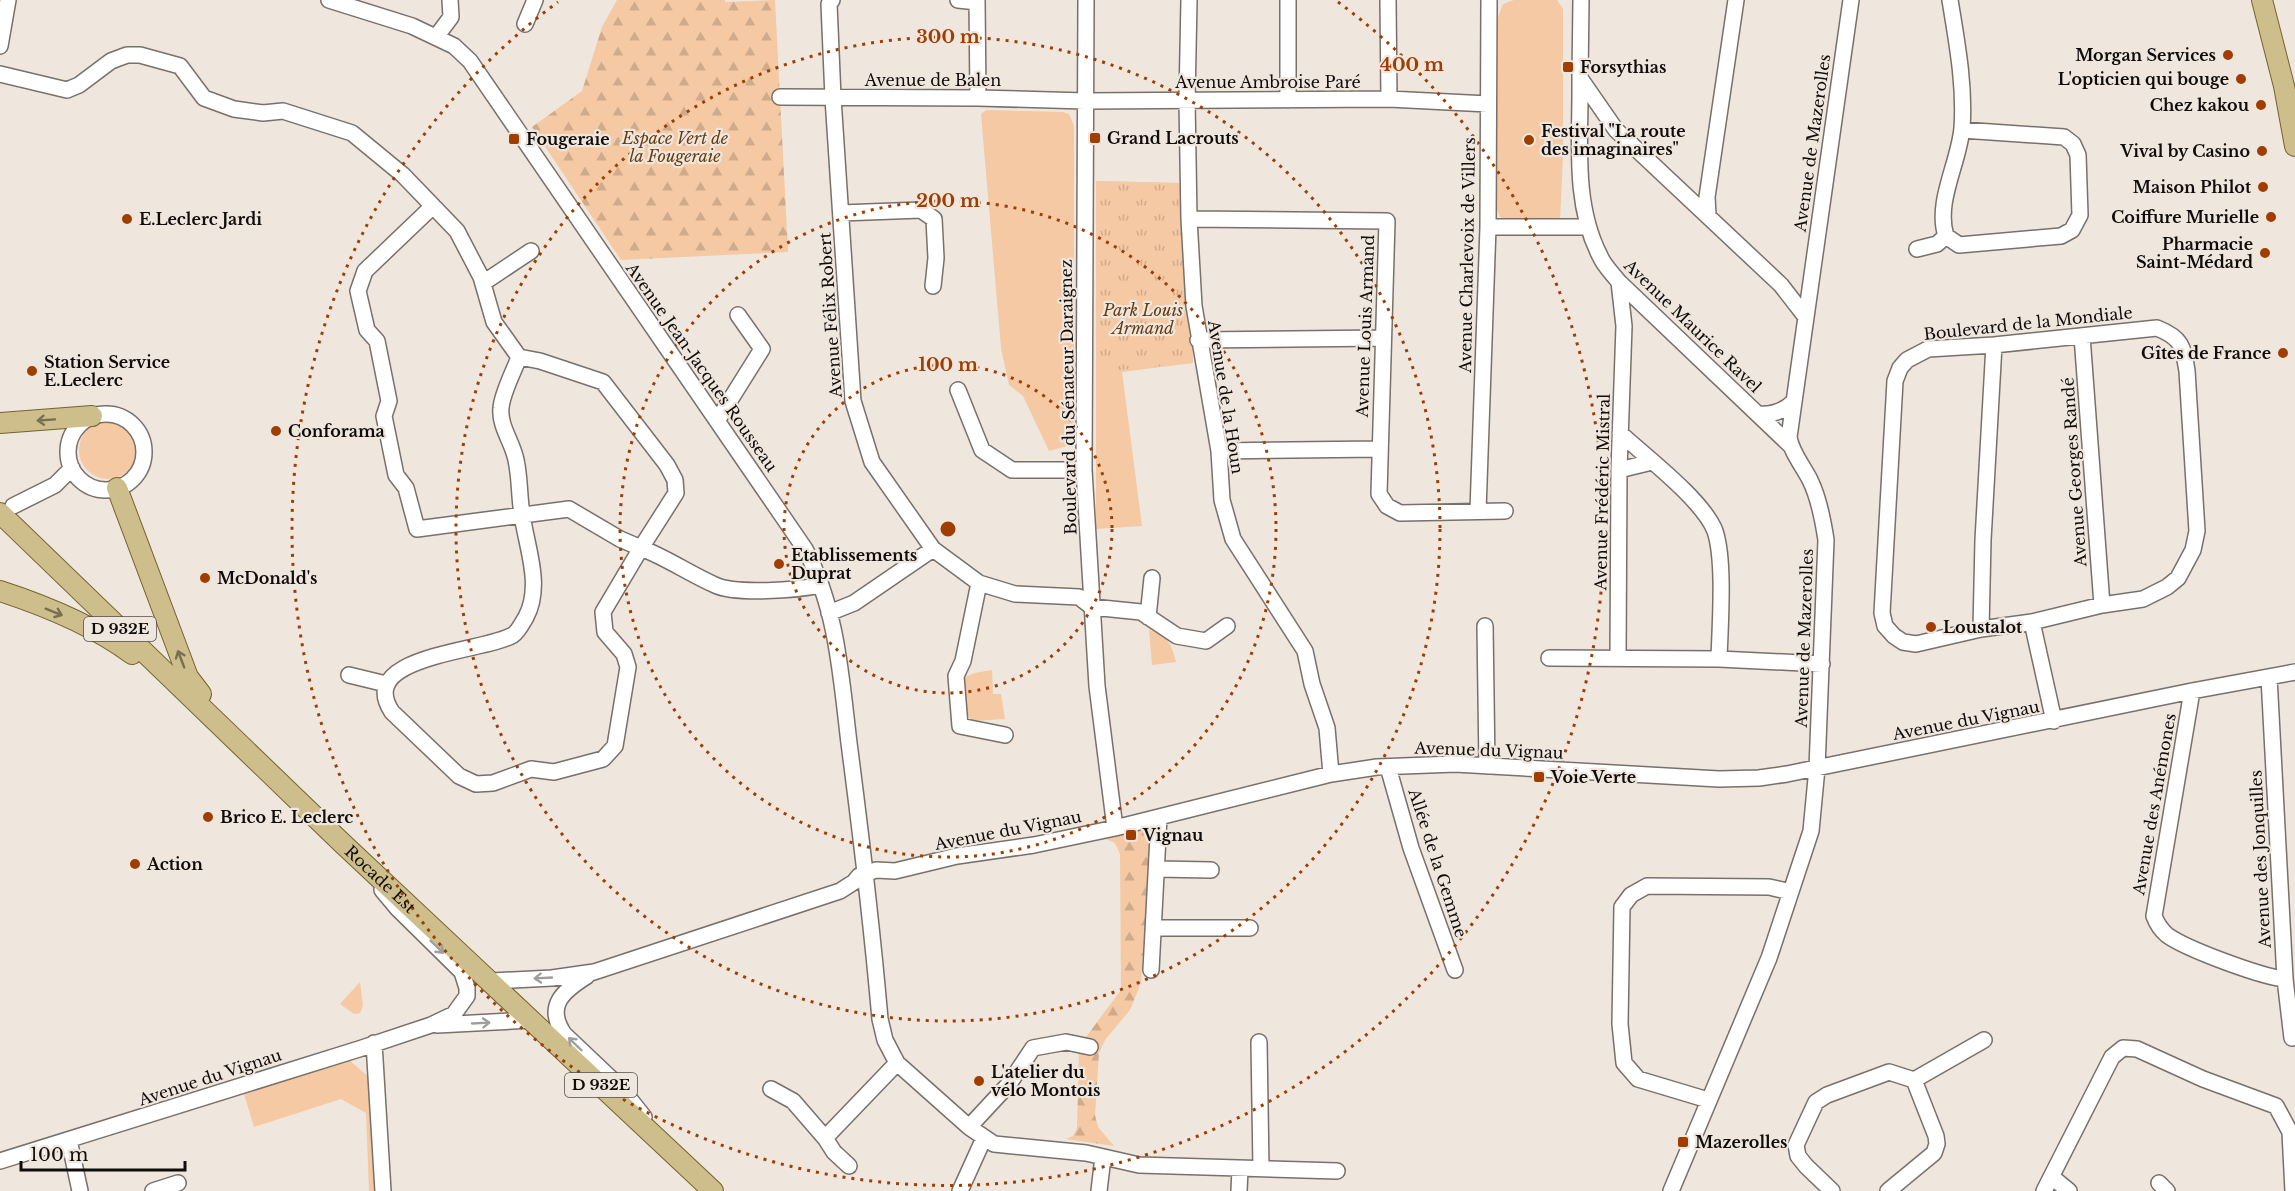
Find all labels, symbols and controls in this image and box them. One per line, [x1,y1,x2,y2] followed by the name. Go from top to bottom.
[916,26,980,48] text: 300 m
[2075,45,2216,65] place label: Morgan Services
[2221,48,2235,62] marker: Morgan Services
[1789,53,1834,234] street label: Avenue de Mazerolles
[1380,54,1444,76] text: 400 m
[1580,57,1667,77] place label: Forsythias
[1561,60,1575,74] marker: Forsythias
[2058,69,2229,89] place label: L'opticien qui bouge
[864,70,1001,90] street label: Avenue de Balen
[1174,72,1361,92] street label: Avenue Ambroise Paré
[2234,72,2248,86] marker: L'opticien qui bouge
[2150,95,2250,115] place label: Chez kakou
[2254,98,2268,112] marker: Chez kakou
[1541,121,1686,159] place label: Festival "La route des imaginaires"
[621,128,729,166] park label: Espace Vert de la Fougeraie
[1107,128,1239,148] place label: Grand Lacrouts
[526,129,610,149] place label: Fougeraie
[1088,131,1102,145] marker: Grand Lacrouts
[507,132,521,146] marker: Fougeraie
[1522,133,1536,147] marker: Festival "La route des imaginaires"
[1455,137,1479,374] street label: Avenue Charlevoix de Villers
[2120,141,2250,161] place label: Vival by Casino
[2255,144,2269,158] marker: Vival by Casino
[2133,177,2252,197] place label: Maison Philot
[2256,180,2270,194] marker: Maison Philot
[916,190,980,212] text: 200 m
[2111,207,2259,227] place label: Coiffure Murielle
[139,209,262,229] place label: E.Leclerc Jardi
[2264,210,2278,224] marker: Coiffure Murielle
[120,212,134,226] marker: E.Leclerc Jardi
[814,232,846,399] street label: Avenue Félix Robert
[1352,234,1378,419] street label: Avenue Louis Armand
[2136,234,2253,272] place label: Pharmacie Saint-Médard
[2258,246,2272,260] marker: Pharmacie Saint-Médard
[1620,255,1766,397] street label: Avenue Maurice Ravel
[621,258,782,475] street label: Avenue Jean-Jacques Rousseau
[1056,259,1080,535] street label: Boulevard du Sénateur Daraignez
[1102,300,1183,338] park label: Park Louis Armand
[1923,302,2133,344] street label: Boulevard de la Mondiale
[1204,318,1248,475] street label: Avenue de la Houn
[2141,343,2271,363] place label: Gîtes de France
[2276,346,2290,360] marker: Gîtes de France
[44,352,170,390] place label: Station Service E.Leclerc
[918,354,978,376] text: 100 m
[25,364,39,378] marker: Station Service E.Leclerc
[2057,377,2091,568] street label: Avenue Georges Randé
[1590,393,1614,592] street label: Avenue Frédéric Mistral
[37,415,57,426] one-way arrow
[288,421,385,441] place label: Conforama
[269,424,283,438] marker: Conforama
[938,519,958,539] centre of rings
[791,545,917,583] place label: Etablissements Duprat
[1791,548,1817,729] street label: Avenue de Mazerolles
[772,557,786,571] marker: Etablissements Duprat
[217,568,318,588] place label: McDonald's
[198,571,212,585] marker: McDonald's
[45,607,63,618] one-way arrow
[84,617,156,641] road number: D 932E
[1943,617,2023,637] place label: Loustalot
[1924,620,1938,634] marker: Loustalot
[175,650,186,669] one-way arrow
[1890,696,2041,744] street label: Avenue du Vignau
[2128,711,2180,897] street label: Avenue des Anémones
[1413,737,1564,763] street label: Avenue du Vignau
[1550,767,1636,787] place label: Voie Verte
[1532,770,1546,784] marker: Voie Verte
[2245,770,2275,949] street label: Avenue des Jonquilles
[1404,785,1472,940] street label: Allée de la Gemme
[932,806,1083,854] street label: Avenue du Vignau
[220,807,353,827] place label: Brico E. Leclerc
[201,810,215,824] marker: Brico E. Leclerc
[1142,825,1204,845] place label: Vignau
[1124,828,1138,842] marker: Vignau
[341,841,420,917] street label: Rocade Est
[146,854,203,874] place label: Action
[128,857,142,871] marker: Action
[429,940,444,955] one-way arrow
[534,973,554,984] one-way arrow
[471,1017,491,1028] one-way arrow
[568,1037,583,1051] one-way arrow
[135,1044,284,1110] street label: Avenue du Vignau
[991,1062,1101,1100] place label: L'atelier du vélo Montois
[565,1073,637,1097] road number: D 932E
[972,1074,986,1088] marker: L'atelier du vélo Montois
[1695,1132,1788,1152] place label: Mazerolles
[21,1134,184,1172] scale bar
[1676,1135,1690,1149] marker: Mazerolles
[30,1144,88,1166] text: 100 m

